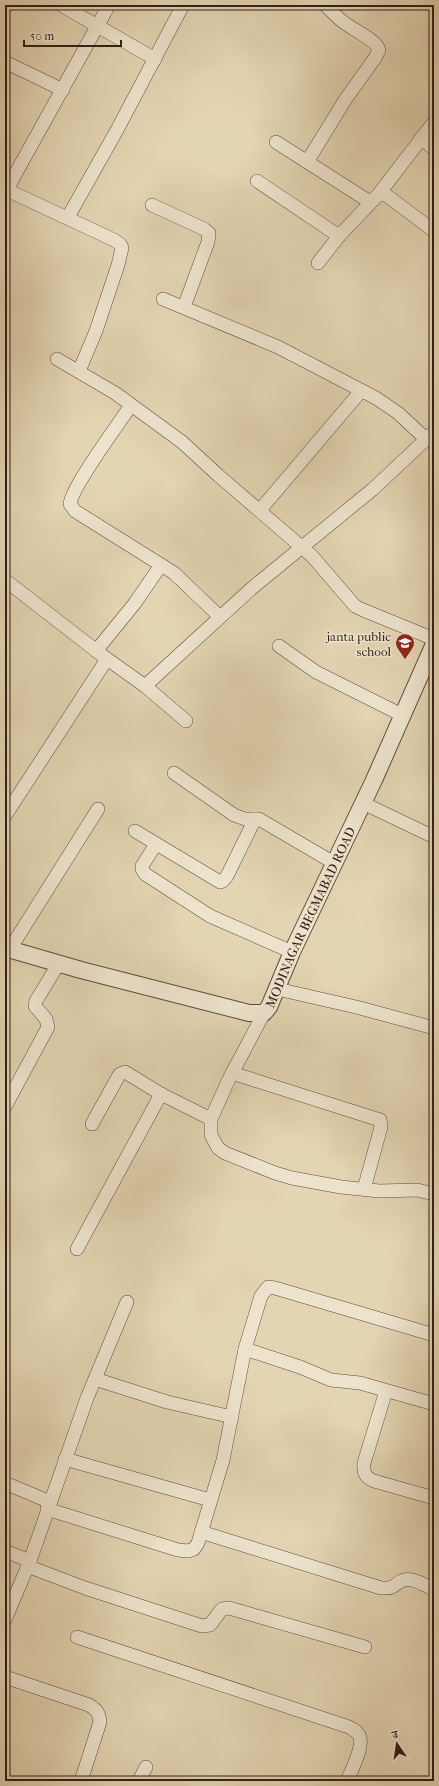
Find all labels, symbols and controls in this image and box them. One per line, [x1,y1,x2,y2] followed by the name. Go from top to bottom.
[24,22,121,48] scale bar
[30,29,54,43] text: 50 m
[325,629,391,659] place label: janta public school
[394,632,416,660] school or university icon: janta public school
[262,824,358,1010] street label: MODINAGAR BEGMABAD ROAD
[377,1724,417,1764] north arrow
[390,1727,400,1742] text: उ

